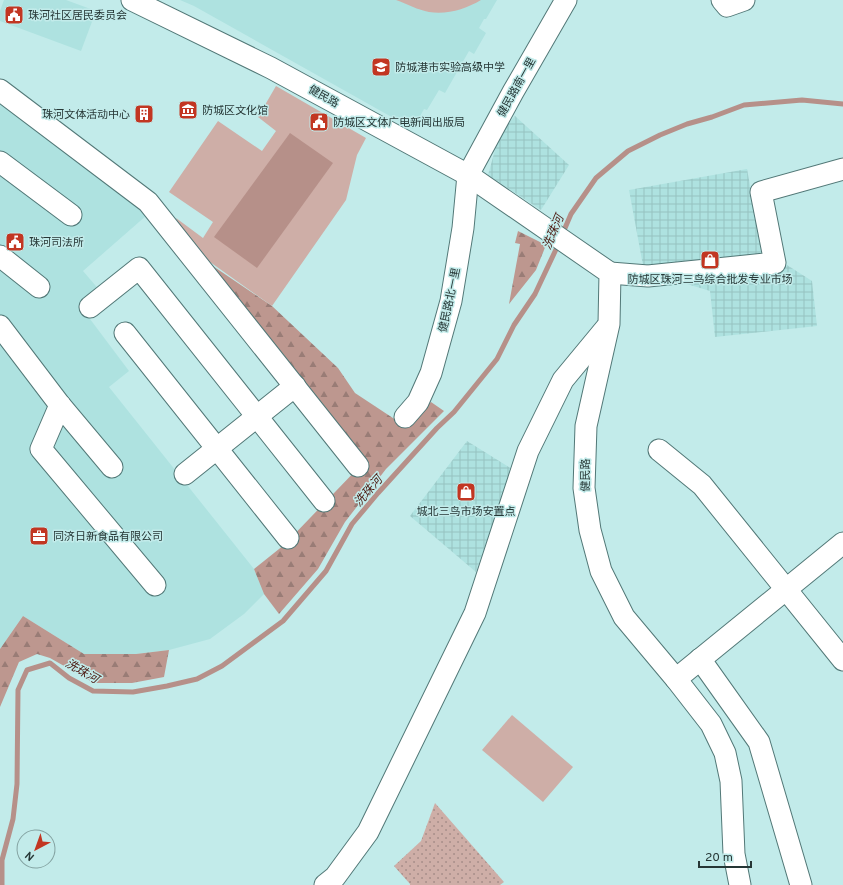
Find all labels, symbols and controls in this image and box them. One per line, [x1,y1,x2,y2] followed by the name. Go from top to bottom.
[3,4,25,26] public building icon: 珠河社区居民委员会
[28,9,127,23] place label: 珠河社区居民委员会
[495,55,539,120] street label: 健民路南一里
[370,56,392,78] school or university icon: 防城港市实验高级中学
[395,61,505,75] place label: 防城港市实验高级中学
[306,83,341,111] street label: 健民路
[177,99,199,121] museum icon: 防城区文化馆
[133,103,155,125] building icon: 珠河文体活动中心
[202,104,268,118] place label: 防城区文化馆
[42,108,130,122] place label: 珠河文体活动中心
[308,111,330,133] public building icon: 防城区文体广电新闻出版局
[333,116,465,130] place label: 防城区文体广电新闻出版局
[540,211,569,252] water label: 洗珠河
[4,231,26,253] public building icon: 珠河司法所
[29,236,84,250] place label: 珠河司法所
[699,249,721,271] shop icon: 防城区珠河三鸟综合批发专业市场
[436,266,464,334] street label: 健民路北一里
[628,273,793,287] place label: 防城区珠河三鸟综合批发专业市场
[579,459,593,492] street label: 健民路
[351,471,388,510] water label: 洗珠河
[455,481,477,503] shop icon: 城北三鸟市场安置点
[417,505,516,519] place label: 城北三鸟市场安置点
[28,525,50,547] office icon: 同济日新食品有限公司
[53,530,163,544] place label: 同济日新食品有限公司
[62,656,103,689] water label: 洗珠河
[16,829,56,869] north arrow
[699,843,751,869] scale bar
[23,848,38,864] text: N
[705,850,733,866] text: 20 m

